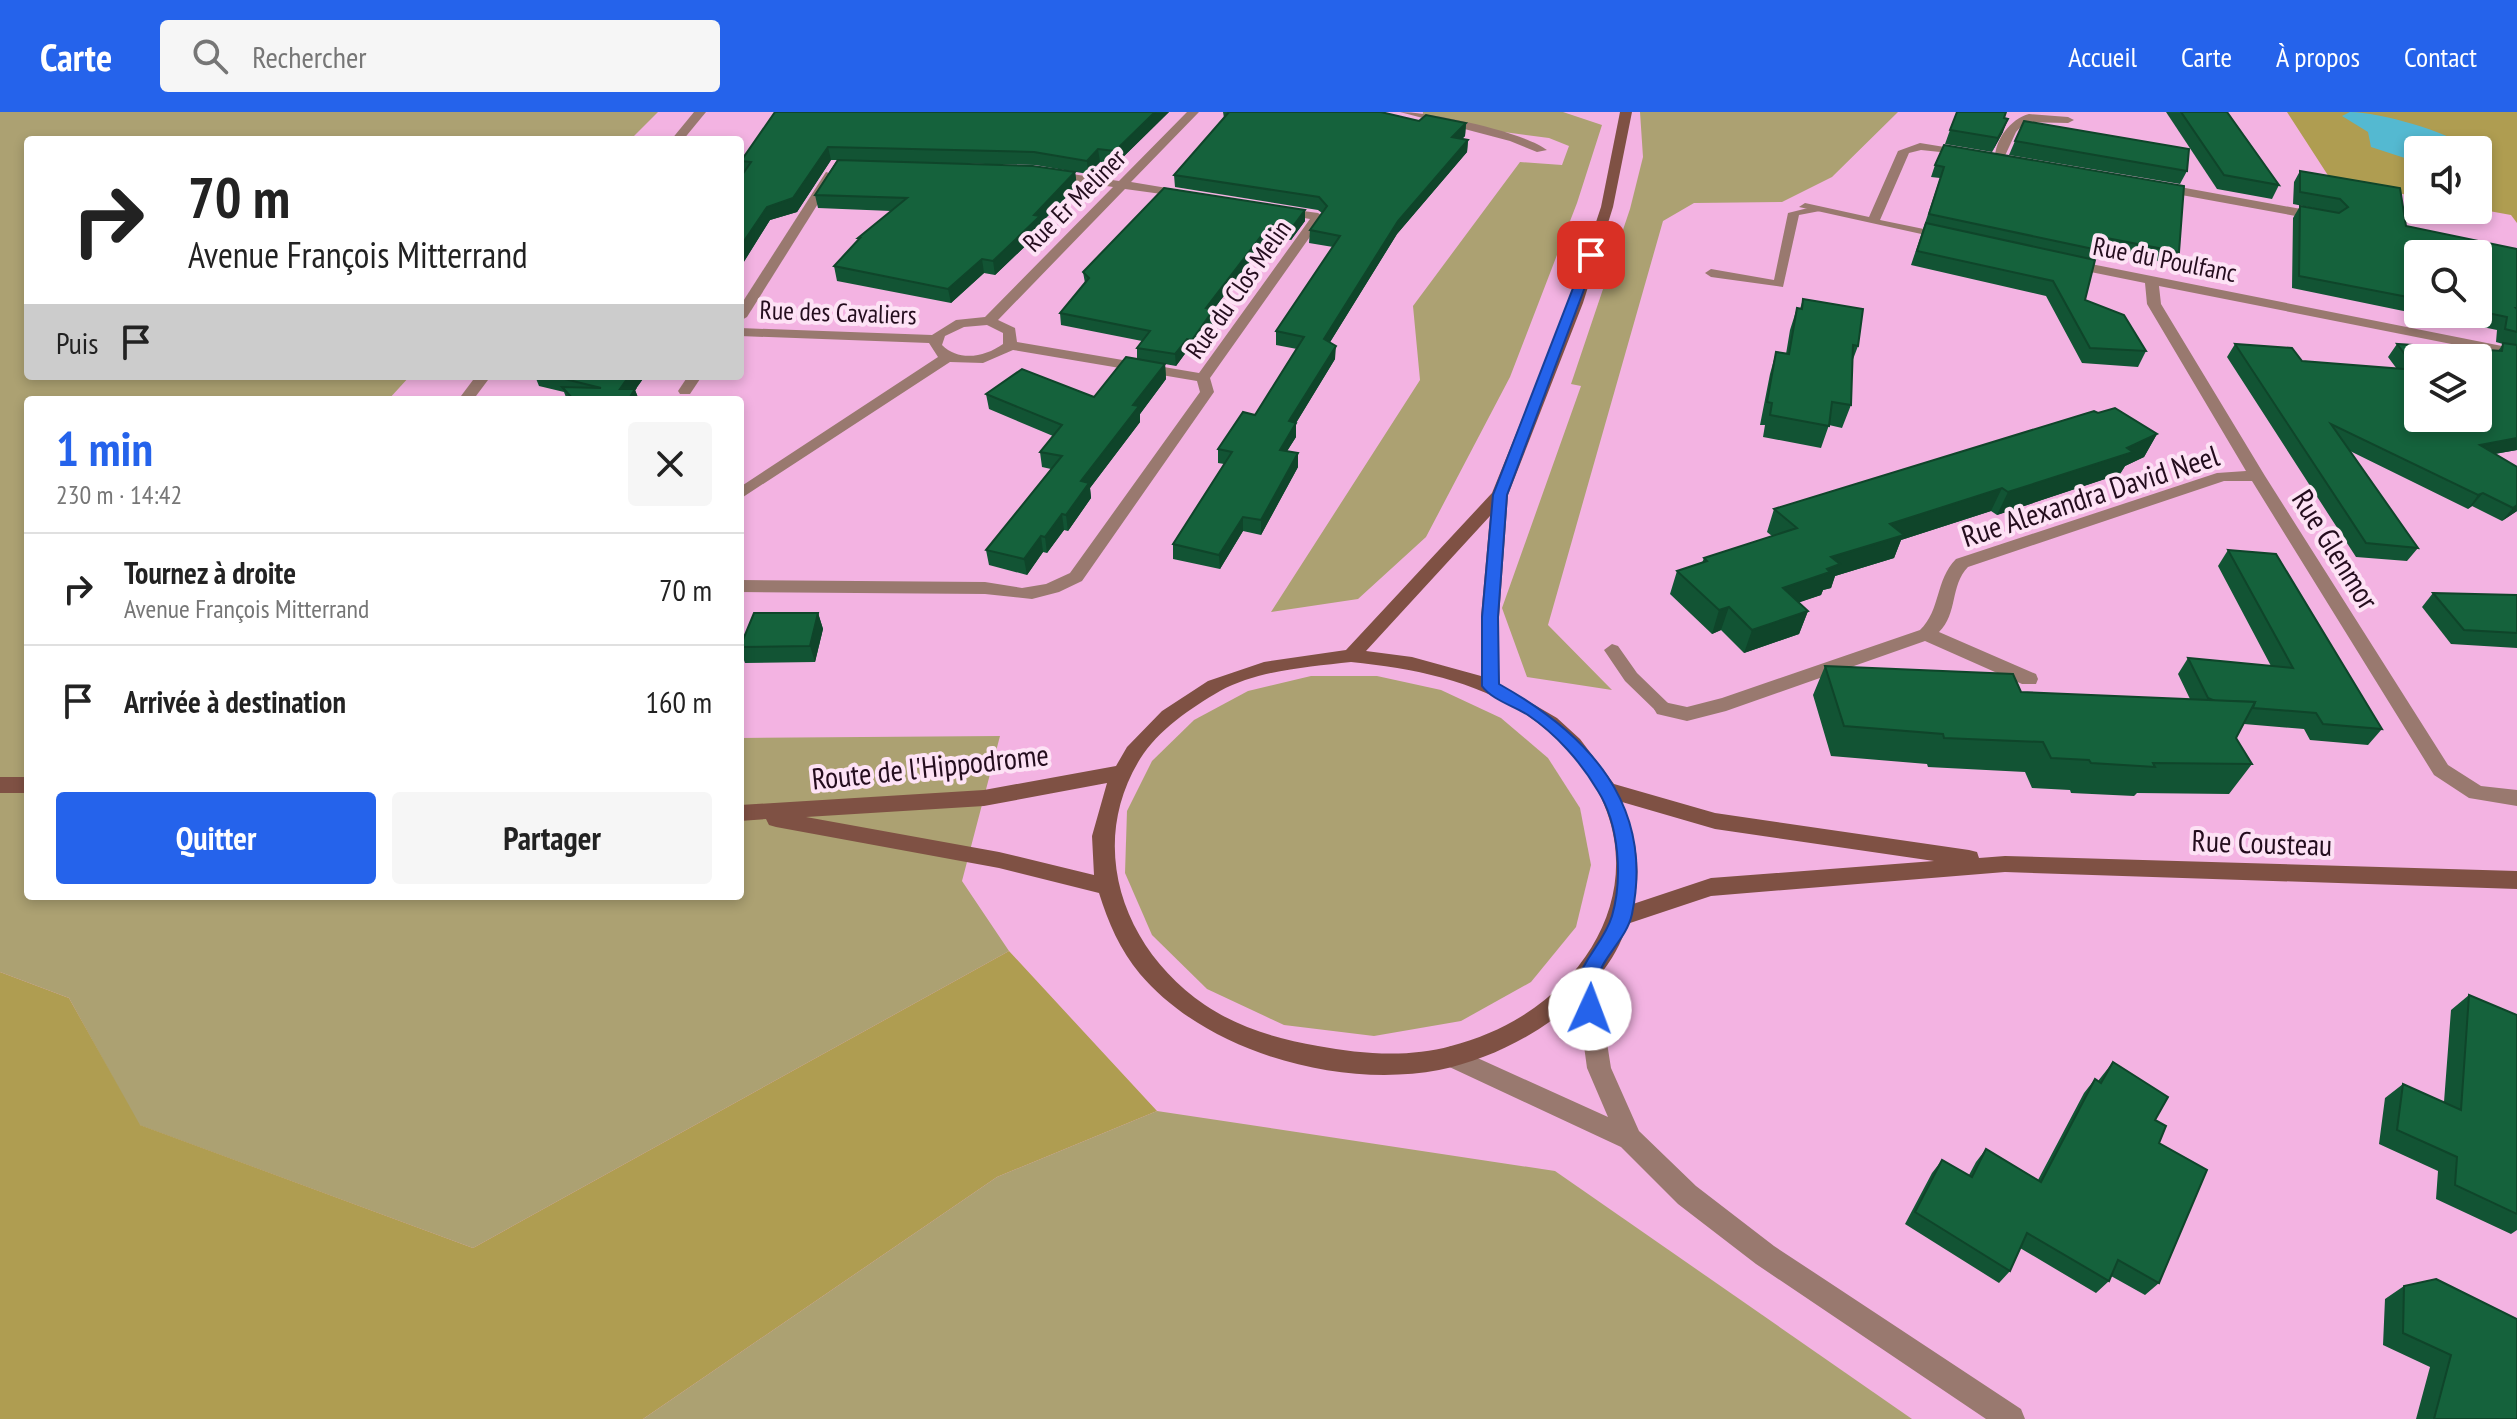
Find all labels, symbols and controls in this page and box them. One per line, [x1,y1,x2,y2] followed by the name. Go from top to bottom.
[160,20,720,92] search box
[40,32,112,81] text: Carte
[188,34,232,78] icon: search
[252,37,367,76] text: Rechercher
[2068,38,2137,75] text: Accueil
[2181,38,2232,75] text: Carte
[2276,38,2360,75] text: À propos
[2404,38,2477,75] text: Contact
[2404,136,2492,432] map controls
[2404,136,2492,224] button: sound
[1016,142,1132,258] street label: Rue Er Meliner
[188,161,290,233] text: 70 m
[56,168,160,272] icon: right
[1178,213,1298,365] street label: Rue du Clos Melin
[1557,221,1625,289] pin
[2090,229,2240,289] street label: Rue du Poulfanc
[188,231,528,278] text: Avenue François Mitterrand
[1569,233,1613,277] icon: arrive
[2404,240,2492,328] button: search
[759,293,917,331] street label: Rue des Cavaliers
[114,320,158,364] icon: arrive
[56,323,98,362] text: Puis
[2404,344,2492,432] button: layers
[56,417,153,479] text: 1 min
[628,422,712,506] button: close
[1956,435,2224,555] street label: Rue Alexandra David Neel
[56,478,182,511] text: 230 m · 14:42
[2284,482,2389,617] street label: Rue Glenmor
[124,553,296,592] text: Tournez à droite
[56,567,100,611] icon: right
[659,570,712,609] text: 70 m
[124,592,369,625] text: Avenue François Mitterrand
[56,679,100,723] icon: arrive
[124,682,346,721] text: Arrivée à destination
[646,682,712,721] text: 160 m
[810,734,1050,798] street label: Route de l'Hippodrome
[56,792,376,884] button: Quitter
[392,792,712,884] button: Partager
[2191,820,2333,864] street label: Rue Cousteau
[1548,967,1632,1051] position arrow

